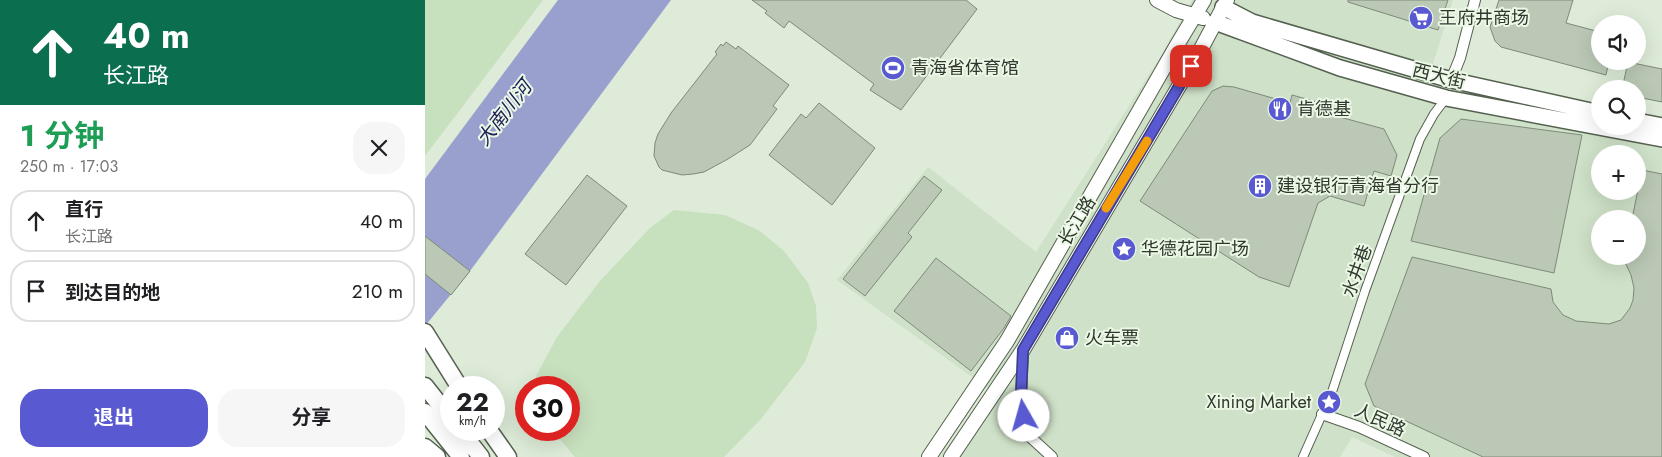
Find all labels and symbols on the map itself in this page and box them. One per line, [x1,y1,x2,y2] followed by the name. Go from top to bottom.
[1408,5,1434,31] supermarket icon: 王府井商场
[1439,5,1529,31] place label: 王府井商场
[1170,45,1212,87] pin
[880,55,906,81] sports icon: 青海省体育馆
[911,55,1019,81] place label: 青海省体育馆
[1410,57,1468,95] street label: 西大街
[470,72,540,151] water label: 大南川河
[1267,96,1293,122] restaurant icon: 肯德基
[1297,96,1351,122] place label: 肯德基
[1247,173,1273,199] building icon: 建设银行青海省分行
[1277,173,1439,199] place label: 建设银行青海省分行
[1052,191,1102,251] street label: 长江路
[1111,236,1137,262] place icon: 华德花园广场
[1141,236,1249,262] place label: 华德花园广场
[1336,241,1378,301] street label: 水井巷
[1054,325,1080,351] shop icon: 火车票
[1085,325,1139,351] place label: 火车票
[515,376,580,441] speed limit sign: 30
[997,389,1049,441] position arrow
[1206,389,1312,415] place label: Xining Market
[1316,389,1342,415] place icon: Xining Market
[1350,397,1410,443] street label: 人民路

